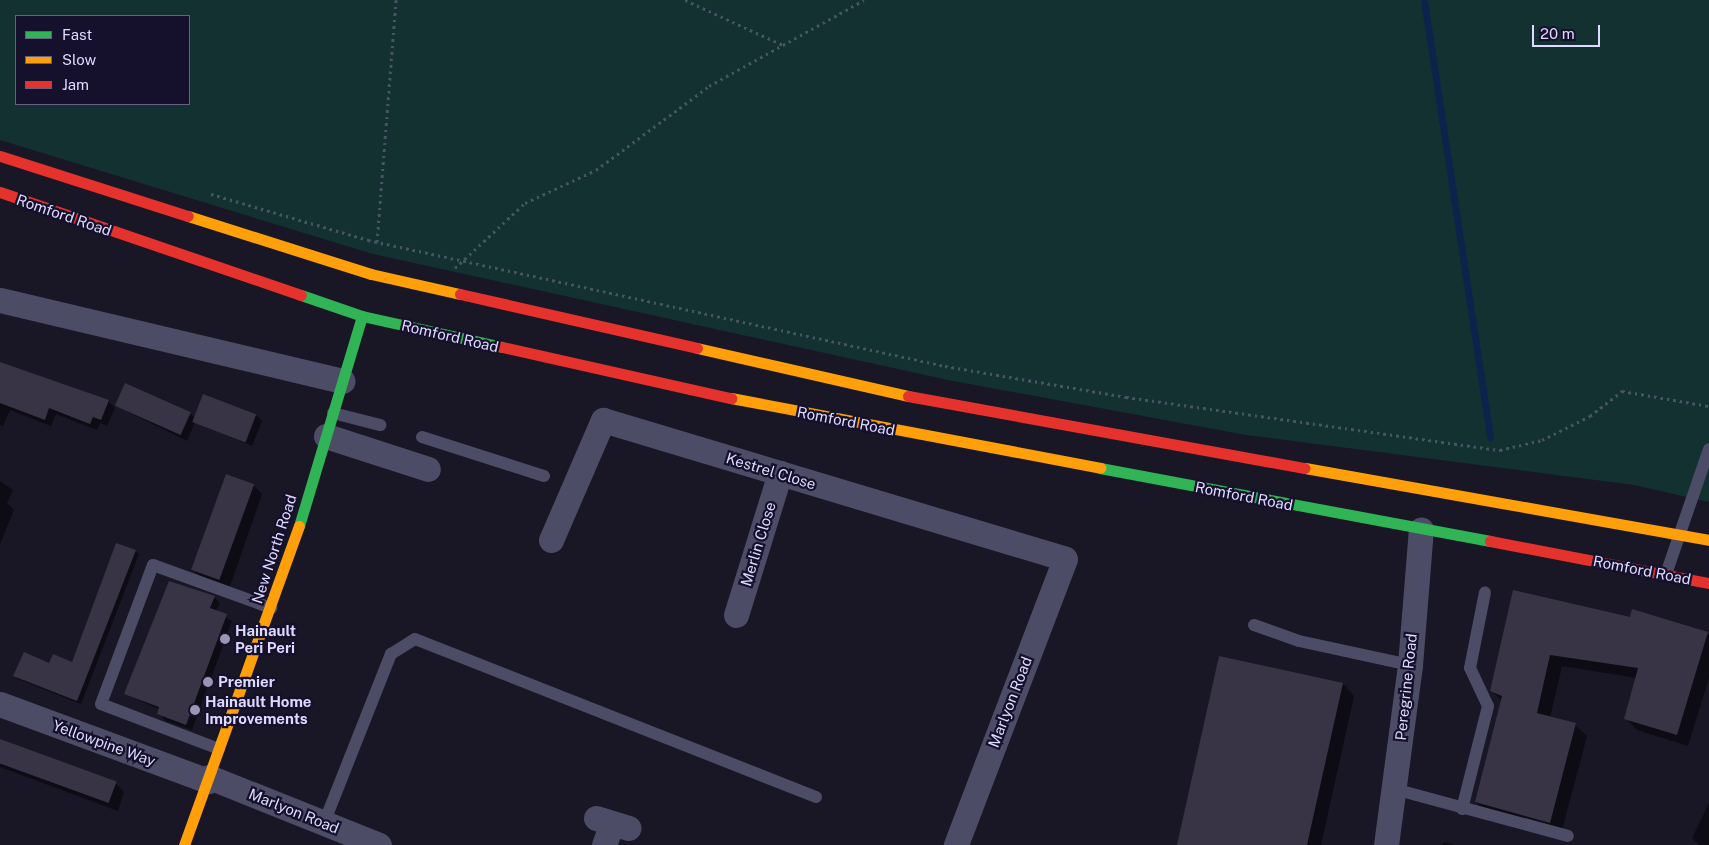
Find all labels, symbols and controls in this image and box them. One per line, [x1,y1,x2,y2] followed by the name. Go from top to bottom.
[15,15,190,105] legend
[1534,15,1602,47] scale bar
[1540,25,1575,42] text: 20 m
[62,26,92,43] text: Fast
[62,51,96,68] text: Slow
[62,76,89,93] text: Jam
[14,190,114,240] street label: Romford Road
[400,316,500,356] street label: Romford Road
[796,403,896,439] street label: Romford Road
[724,449,818,493] street label: Kestrel Close
[1194,478,1294,514] street label: Romford Road
[248,492,300,606] street label: New North Road
[737,500,779,588] street label: Merlin Close
[1592,552,1692,588] street label: Romford Road
[235,621,296,656] place label: Hainault Peri Peri
[219,633,231,645] marker: Hainault Peri Peri
[1391,633,1421,741] street label: Peregrine Road
[984,654,1036,750] street label: Marlyon Road
[218,673,275,691] place label: Premier
[202,676,214,688] marker: Premier
[205,692,311,727] place label: Hainault Home Improvements
[189,704,201,716] marker: Hainault Home Improvements
[50,716,158,770] street label: Yellowpine Way
[246,785,342,837] street label: Marlyon Road

